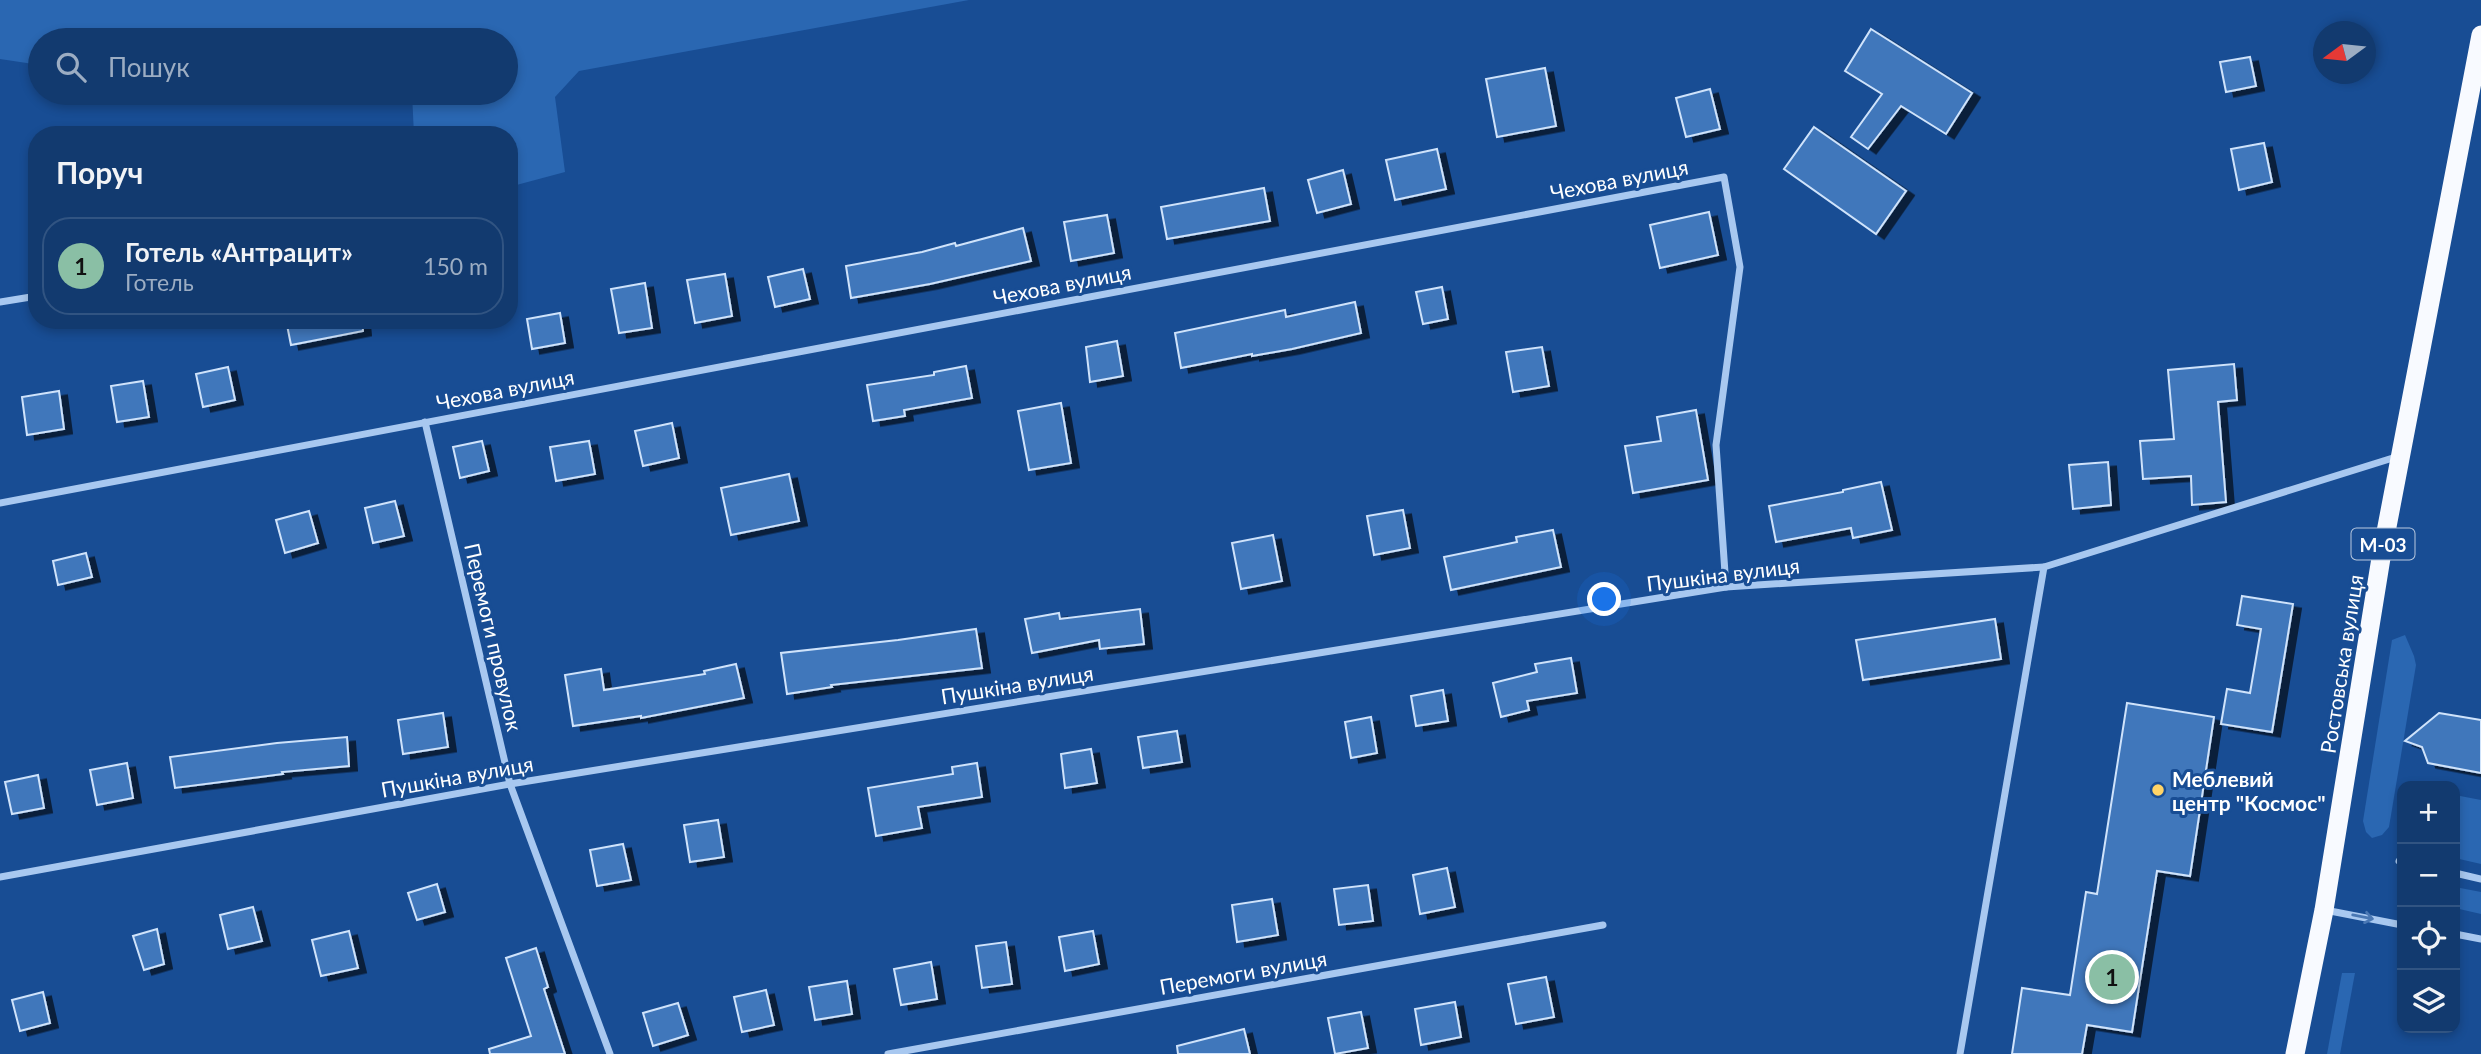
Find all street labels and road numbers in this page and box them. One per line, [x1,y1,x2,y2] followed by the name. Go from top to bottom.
[1548,153,1690,205] street label: Чехова вулиця
[991,258,1133,310] street label: Чехова вулиця
[434,363,576,415] street label: Чехова вулиця
[2352,528,2414,559] road number: М-03
[460,540,528,734] street label: Перемоги провулок
[1645,552,1801,596] street label: Пушкіна вулиця
[2315,573,2367,755] street label: Ростовська вулиця
[939,660,1095,708] street label: Пушкіна вулиця
[379,750,535,802] street label: Пушкіна вулиця
[1157,945,1329,999] street label: Перемоги вулиця

